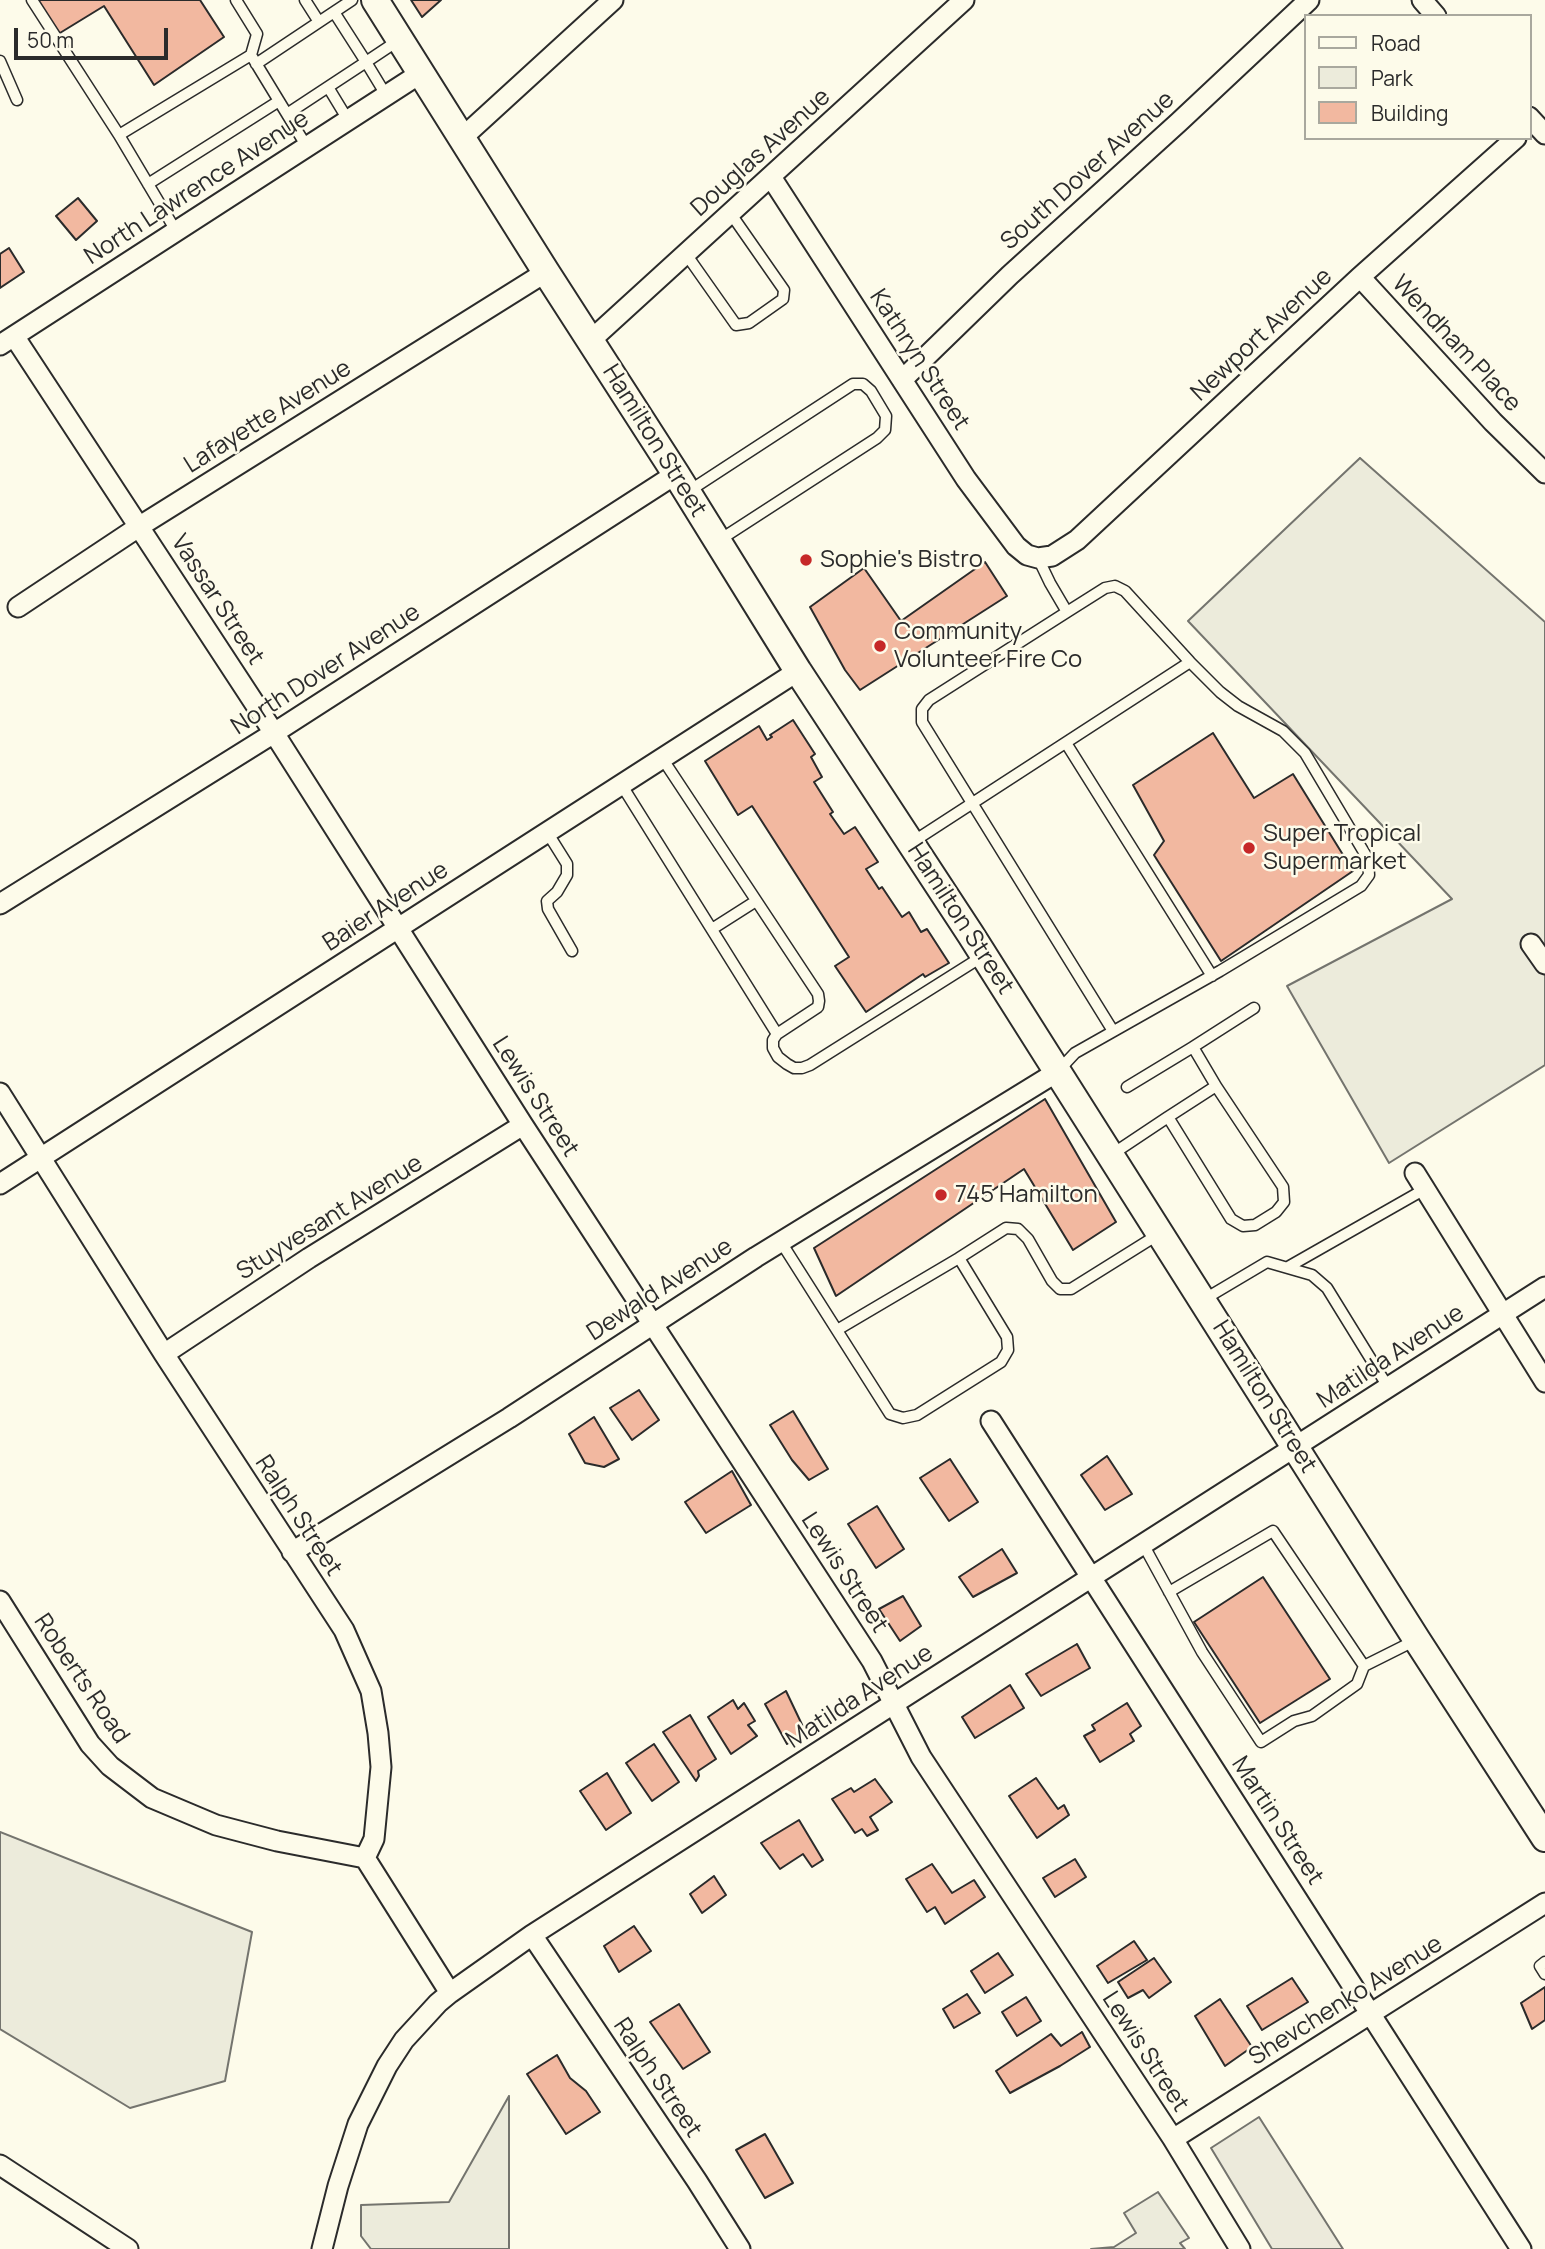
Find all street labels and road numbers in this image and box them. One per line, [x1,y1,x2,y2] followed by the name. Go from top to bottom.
[685,83,837,223] street label: Douglas Avenue
[995,86,1181,256] street label: South Dover Avenue
[79,105,315,271] street label: North Lawrence Avenue
[1186,262,1338,408] street label: Newport Avenue
[1385,270,1527,418] street label: Wendham Place
[863,284,975,436] street label: Kathryn Street
[179,354,357,480] street label: Lafayette Avenue
[596,360,712,522] street label: Hamilton Street
[164,530,270,670] street label: Vassar Street
[226,598,426,742] street label: North Dover Avenue
[900,838,1020,1000] street label: Hamilton Street
[318,856,454,958] street label: Baier Avenue
[485,1031,585,1163] street label: Lewis Street
[232,1149,428,1287] street label: Stuyvesant Avenue
[582,1232,738,1348] street label: Dewald Avenue
[1312,1299,1470,1415] street label: Matilda Avenue
[1206,1316,1322,1478] street label: Hamilton Street
[248,1450,348,1582] street label: Ralph Street
[794,1507,894,1639] street label: Lewis Street
[27,1609,135,1749] street label: Roberts Road
[781,1639,939,1755] street label: Matilda Avenue
[1225,1752,1329,1890] street label: Martin Street
[1244,1930,1448,2072] street label: Shevchenko Avenue
[1095,1986,1195,2118] street label: Lewis Street
[607,2013,707,2143] street label: Ralph Street

